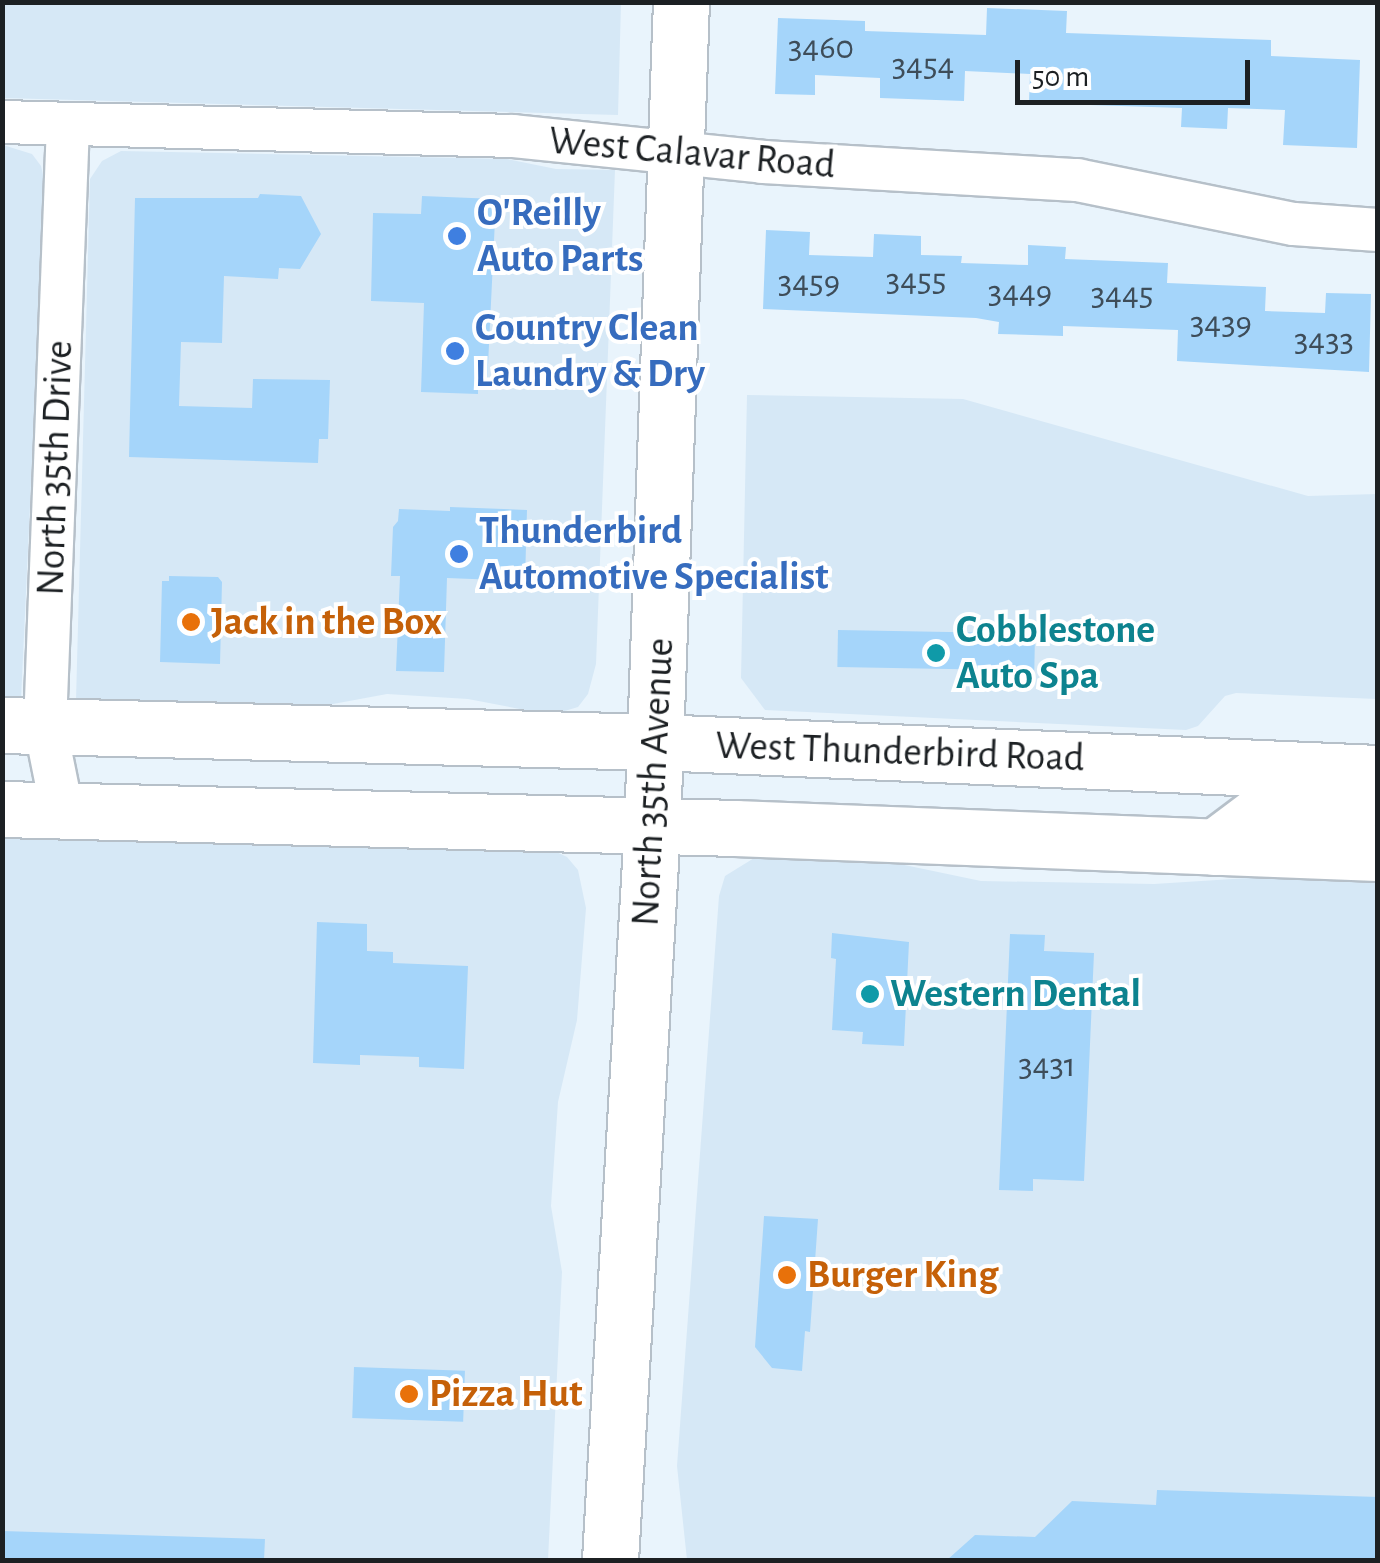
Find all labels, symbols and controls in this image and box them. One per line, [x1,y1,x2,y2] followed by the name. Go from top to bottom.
[788,27,854,69] house number: 3460
[1020,40,1255,102] scale bar
[892,45,954,87] house number: 3454
[1032,62,1089,92] text: 50 m
[547,117,837,189] street label: West Calavar Road
[477,189,643,283] place label: O'Reilly Auto Parts
[446,225,468,247] marker: O'Reilly Auto Parts
[886,260,946,302] house number: 3455
[778,262,840,304] house number: 3459
[988,272,1052,314] house number: 3449
[1091,274,1153,316] house number: 3445
[1190,303,1252,345] house number: 3439
[475,304,705,398] place label: Country Clean Laundry & Dry
[1294,320,1354,362] house number: 3433
[27,340,83,596] street label: North 35th Drive
[444,340,466,362] marker: Country Clean Laundry & Dry
[479,507,829,601] place label: Thunderbird Automotive Specialist
[448,543,470,565] marker: Thunderbird Automotive Specialist
[211,598,442,646] place label: Jack in the Box
[956,606,1155,700] place label: Cobblestone Auto Spa
[180,611,202,633] marker: Jack in the Box
[621,637,685,927] street label: North 35th Avenue
[925,642,947,664] marker: Cobblestone Auto Spa
[715,722,1085,782] street label: West Thunderbird Road
[890,970,1141,1018] place label: Western Dental
[859,983,881,1005] marker: Western Dental
[1018,1045,1076,1087] house number: 3431
[807,1251,998,1299] place label: Burger King
[776,1264,798,1286] marker: Burger King
[429,1370,583,1418] place label: Pizza Hut
[398,1383,420,1405] marker: Pizza Hut

